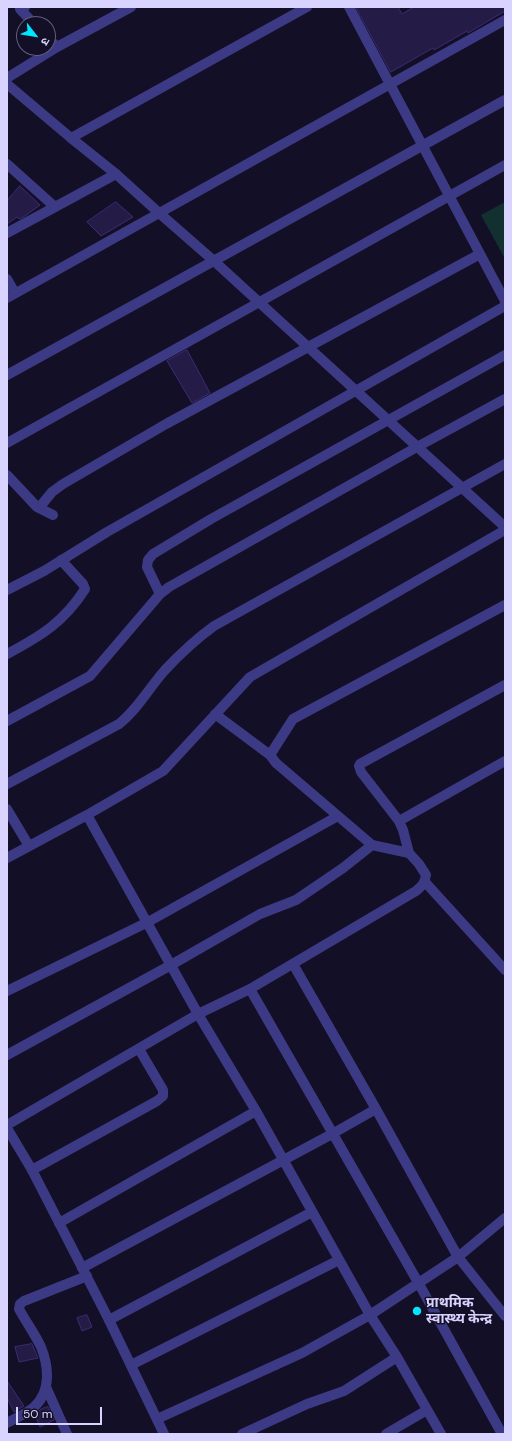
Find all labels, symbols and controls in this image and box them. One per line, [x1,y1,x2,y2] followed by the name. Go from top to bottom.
[16,16,56,56] north arrow
[38,35,53,48] text: उ
[426,1295,492,1328] place label: प्राथमिक स्वास्थ्य केन्द्र
[411,1305,423,1317] marker: प्राथमिक स्वास्थ्य केन्द्र
[18,1399,104,1425] scale bar
[23,1406,52,1422] text: 50 m

